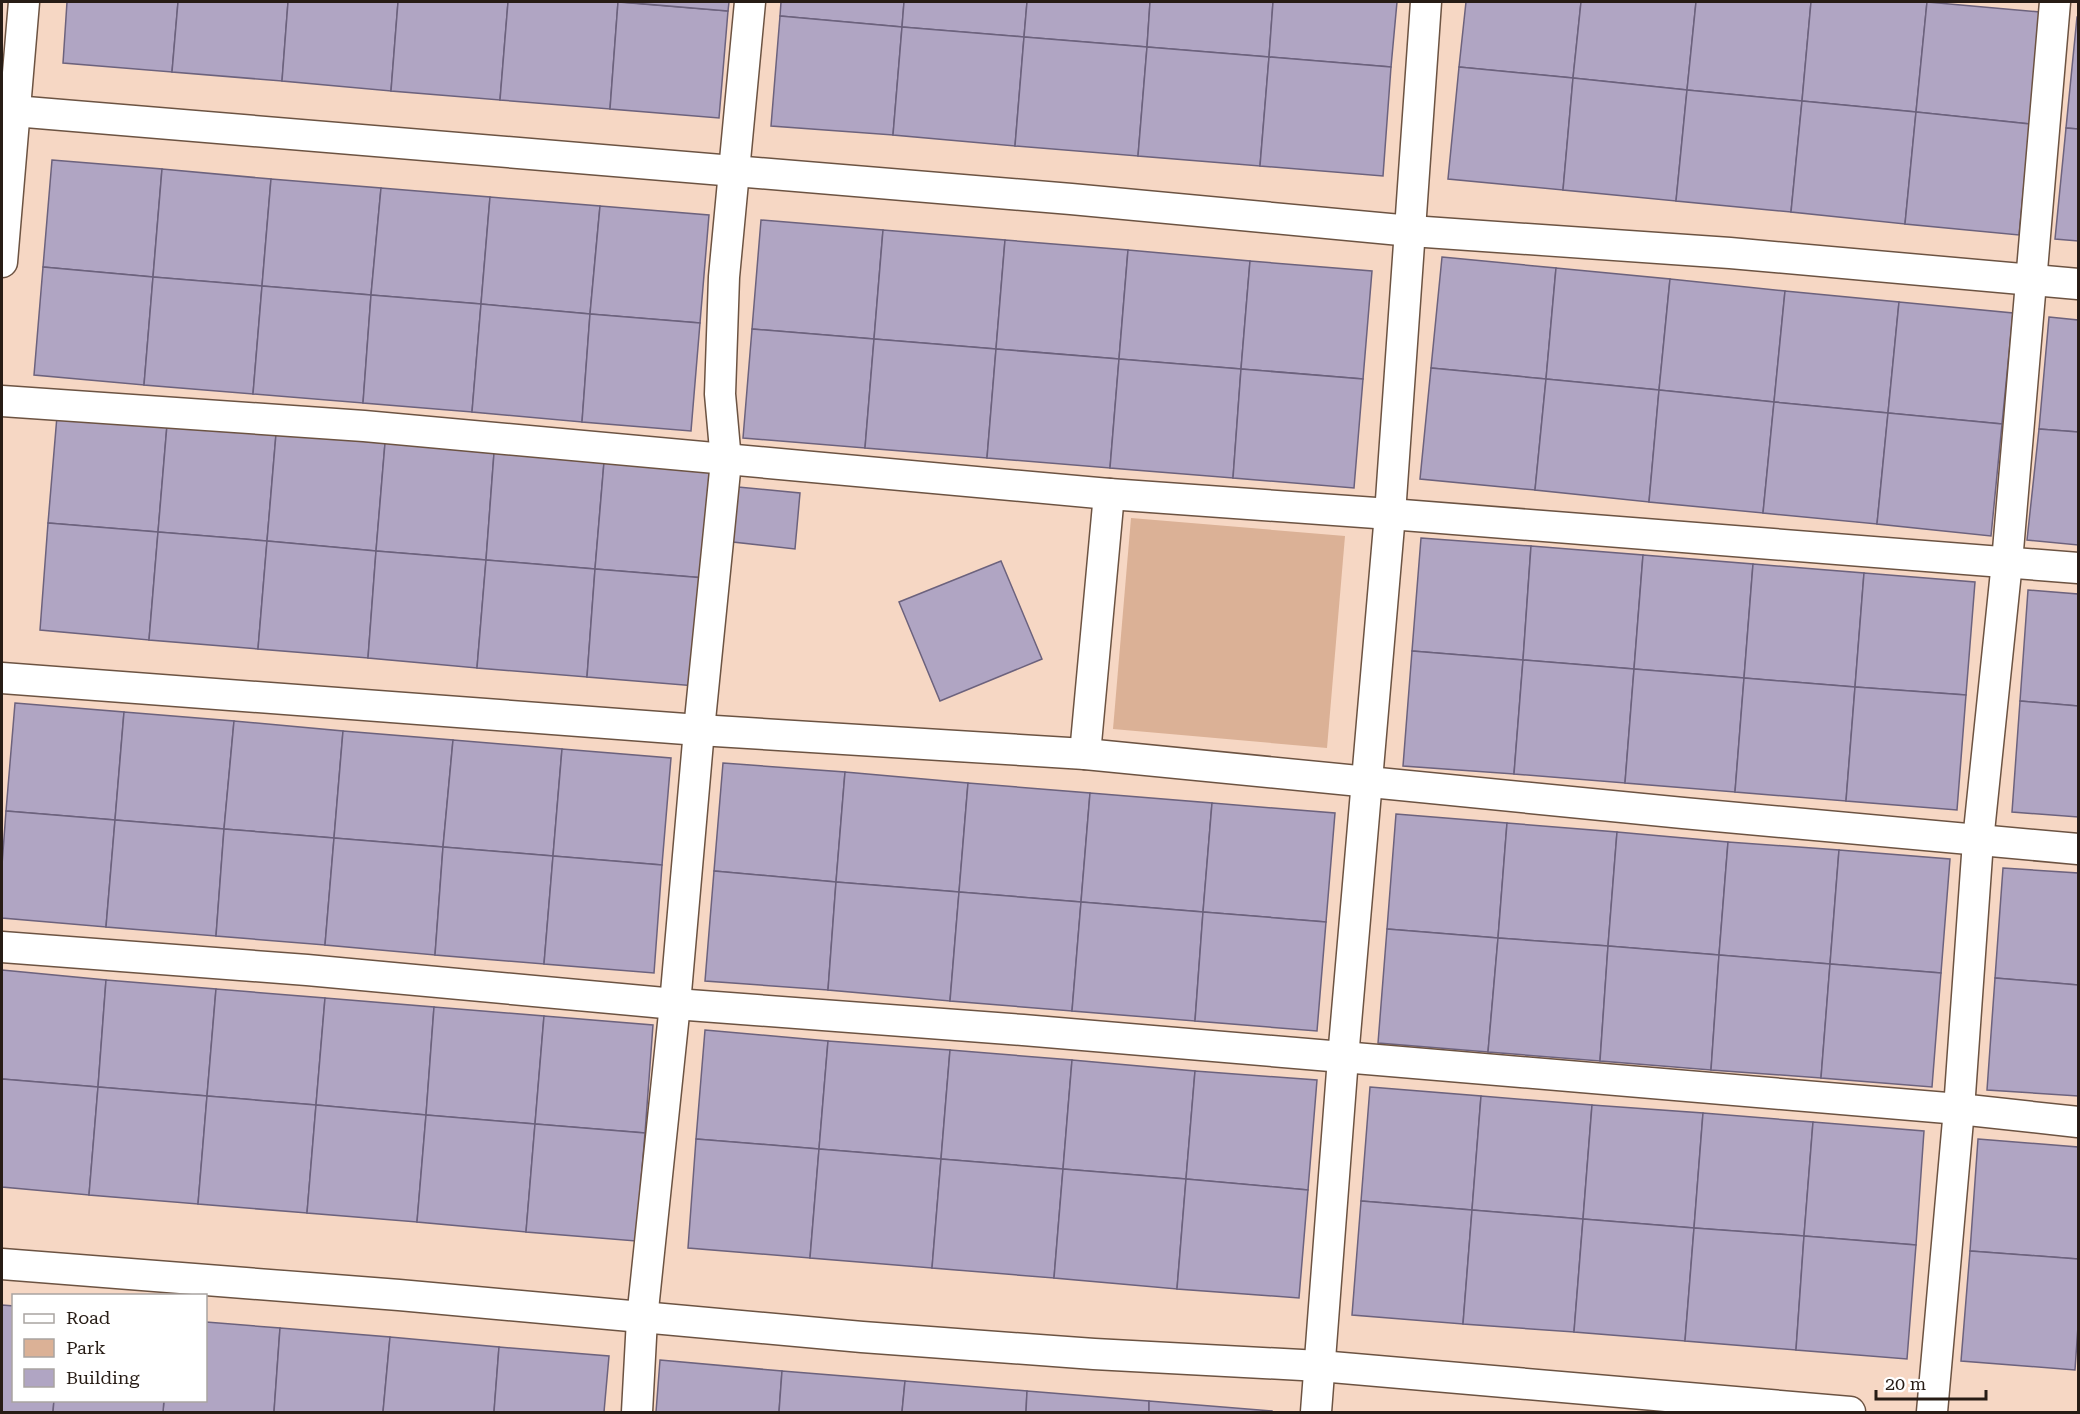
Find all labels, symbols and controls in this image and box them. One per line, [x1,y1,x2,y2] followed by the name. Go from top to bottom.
[12,1294,207,1402] legend
[66,1307,111,1328] text: Road
[66,1337,106,1358] text: Park
[1876,1363,1986,1401] scale bar
[66,1367,140,1388] text: Building
[1885,1373,1926,1394] text: 20 m

